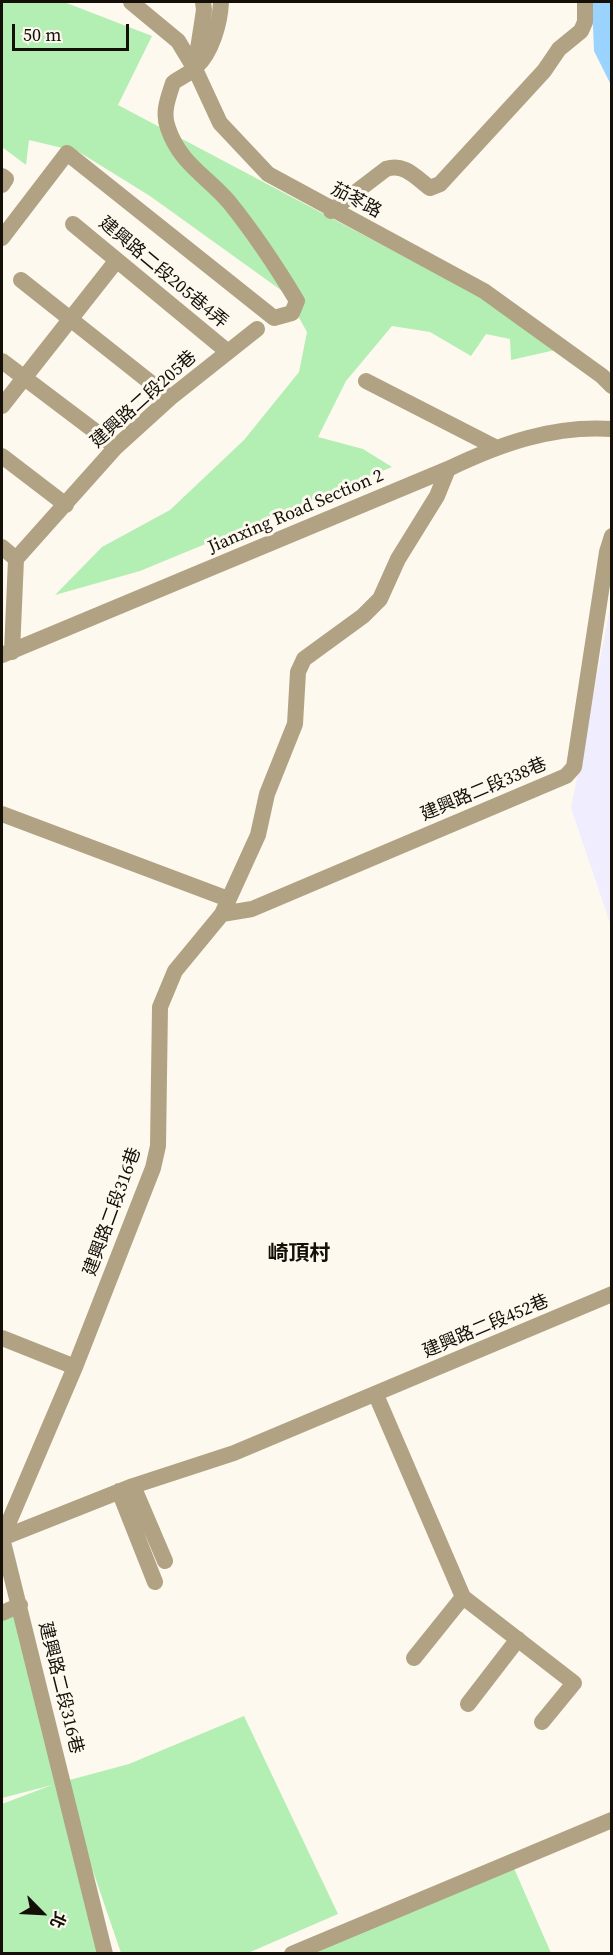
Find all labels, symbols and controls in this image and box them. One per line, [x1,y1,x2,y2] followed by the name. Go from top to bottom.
[15,12,132,50] scale bar
[23,22,61,47] text: 50 m
[327,179,385,223] street label: 茄苳路
[94,213,232,333] street label: 建興路二段205巷4弄
[87,347,201,453] street label: 建興路二段205巷
[205,465,387,559] street label: Jianxing Road Section 2
[418,754,550,826] street label: 建興路二段338巷
[80,1145,146,1279] street label: 建興路二段316巷
[268,1242,330,1268] district label: 崎頂村
[420,1291,552,1363] street label: 建興路二段452巷
[33,1620,87,1756] street label: 建興路二段316巷
[12,1883,72,1943] north arrow
[45,1909,72,1932] text: 北

